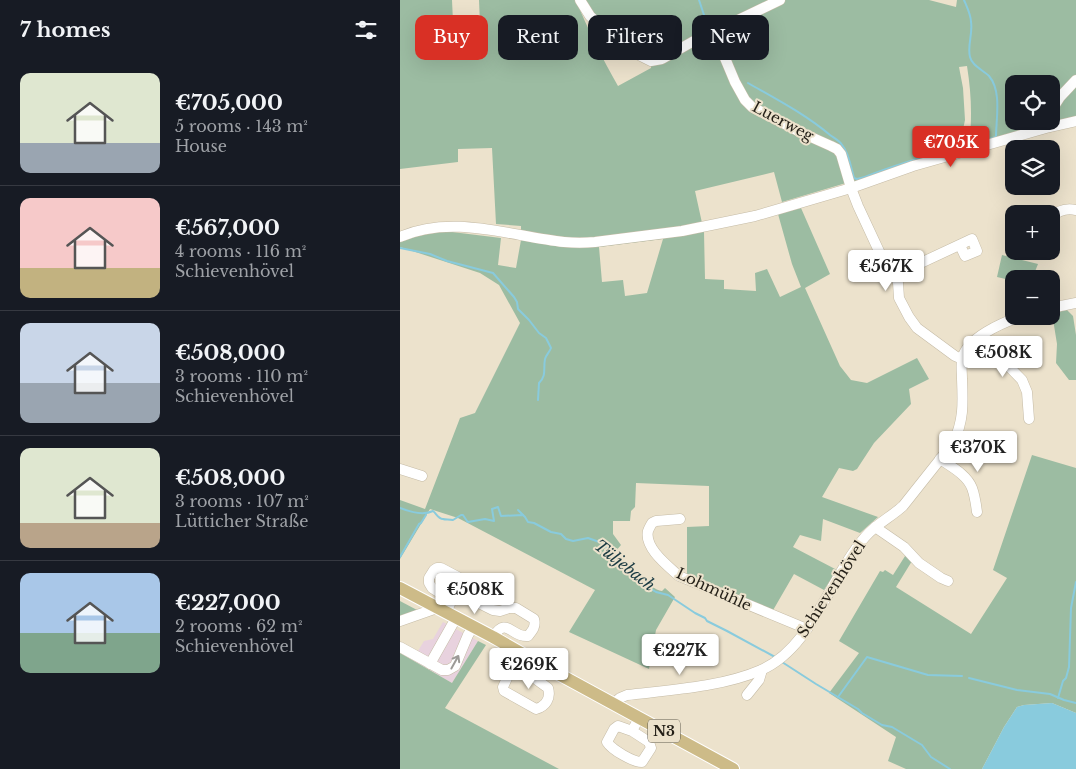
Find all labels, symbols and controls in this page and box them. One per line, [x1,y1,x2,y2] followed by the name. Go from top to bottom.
[415,15,488,60] chip: Buy
[498,15,578,60] chip: Rent
[588,15,682,60] chip: Filters
[692,15,769,60] chip: New
[352,16,380,44] icon: filters
[20,17,111,43] text: 7 homes
[1005,75,1060,325] map controls
[1005,75,1060,130] button: locate
[175,90,283,116] text: €705,000
[60,93,120,153] icon: home
[749,97,818,146] street label: Luerweg
[175,116,308,136] text: 5 rooms · 143 m²
[916,126,986,168] pin: €705K
[923,132,979,152] text: €705K
[175,136,227,156] text: House
[1005,140,1060,195] button: layers
[1005,205,1060,260] button: +
[175,215,280,241] text: €567,000
[60,218,120,278] icon: home
[175,241,306,261] text: 4 rooms · 116 m²
[851,250,921,292] pin: €567K
[859,256,913,276] text: €567K
[175,261,294,281] text: Schievenhövel
[1005,270,1060,325] button: −
[968,336,1038,378] pin: €508K
[175,340,285,366] text: €508,000
[974,342,1032,362] text: €508K
[60,343,120,403] icon: home
[175,366,308,386] text: 3 rooms · 110 m²
[175,386,294,406] text: Schievenhövel
[943,430,1013,473] pin: €370K
[950,437,1006,457] text: €370K
[175,465,285,491] text: €508,000
[60,468,120,528] icon: home
[175,491,309,511] text: 3 rooms · 107 m²
[175,511,308,531] text: Lütticher Straße
[591,535,659,595] water label: Tüljebach
[793,537,869,641] street label: Schievenhövel
[673,563,755,615] street label: Lohmühle
[440,572,510,615] pin: €508K
[446,579,504,599] text: €508K
[175,590,281,616] text: €227,000
[60,593,120,653] icon: home
[175,616,302,636] text: 2 rooms · 62 m²
[645,634,715,676] pin: €227K
[175,636,294,656] text: Schievenhövel
[653,640,707,660] text: €227K
[494,648,564,690] pin: €269K
[450,654,460,669] one-way arrow
[500,654,558,674] text: €269K
[648,719,680,742] road number: N3

